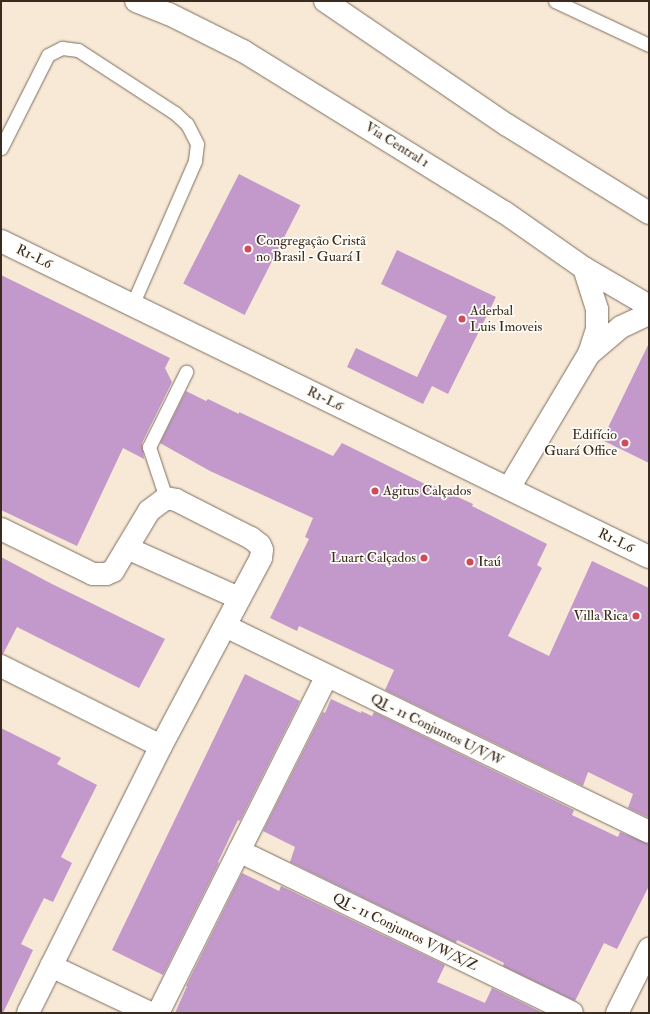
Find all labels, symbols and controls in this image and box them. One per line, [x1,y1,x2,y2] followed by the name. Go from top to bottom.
[362,119,432,171] street label: Via Central 1
[256,233,366,266] place label: Congregação Cristã no Brasil - Guará I
[13,241,55,273] street label: R1-L6
[243,244,253,254] marker: Congregação Cristã no Brasil - Guará I
[470,303,542,336] place label: Aderbal Luis Imoveis
[457,314,467,324] marker: Aderbal Luis Imoveis
[304,383,346,415] street label: R1-L6
[544,427,617,460] place label: Edifício Guará Office
[620,438,630,448] marker: Edifício Guará Office
[383,483,471,499] place label: Agitus Calçados
[370,486,380,496] marker: Agitus Calçados
[595,525,637,557] street label: R1-L6
[331,550,416,566] place label: Luart Calçados
[419,553,429,563] marker: Luart Calçados
[478,554,501,570] place label: Itaú
[465,557,475,567] marker: Itaú
[573,608,628,624] place label: Villa Rica
[631,611,641,621] marker: Villa Rica
[368,690,506,770] street label: QI - 11 Conjuntos U/V/W
[330,890,480,974] street label: QI - 11 Conjuntos V/W/X/Z

